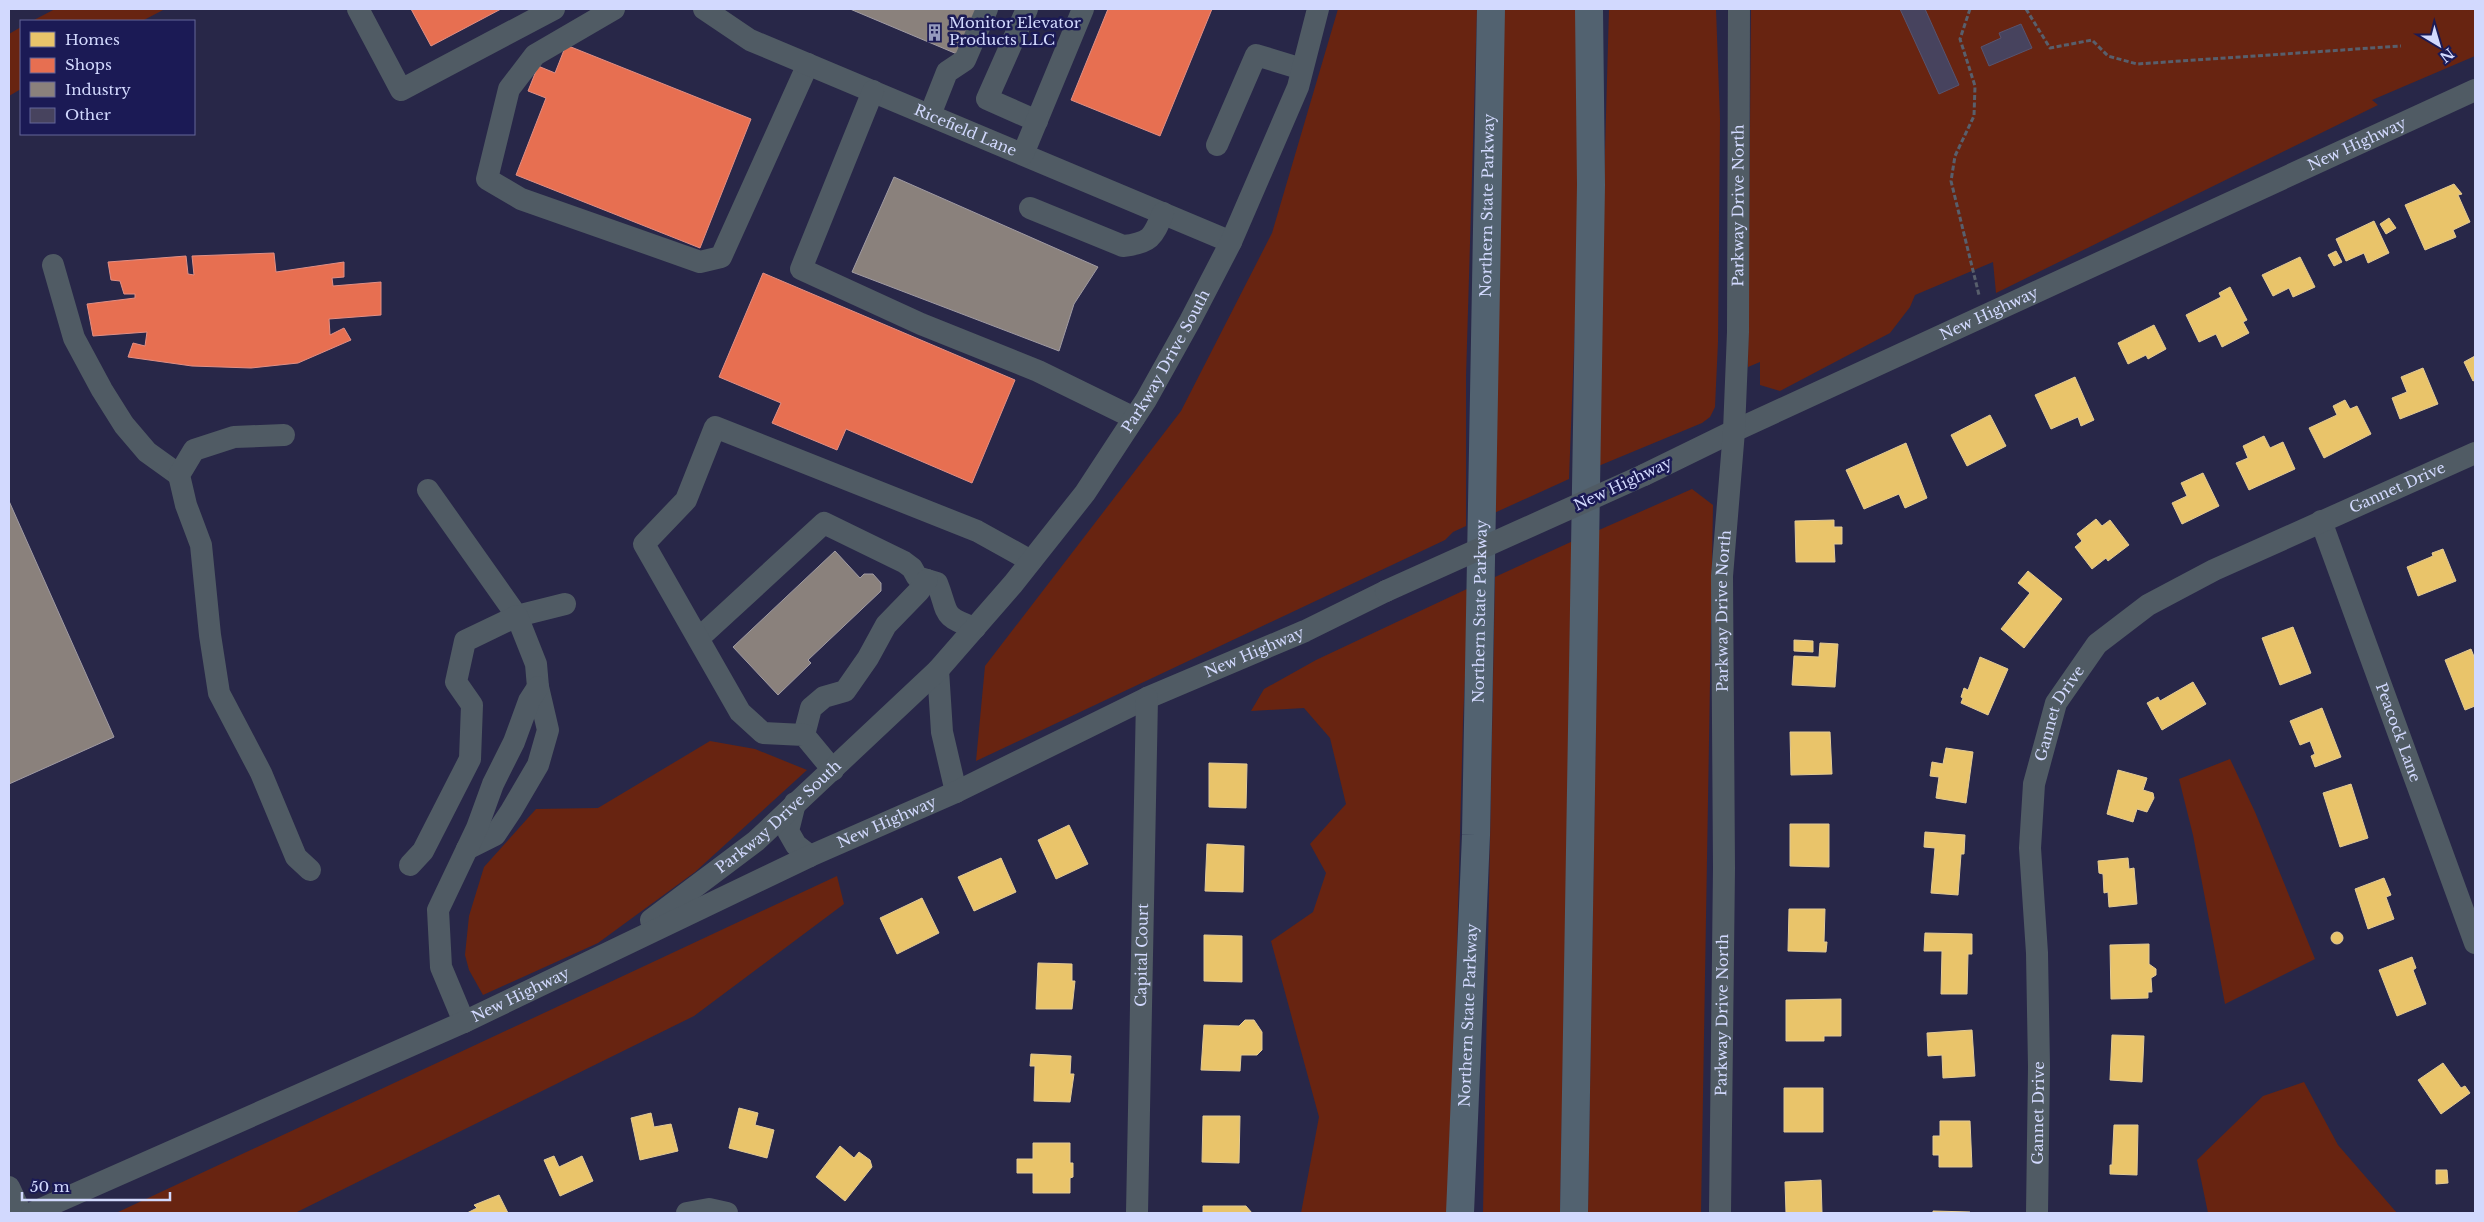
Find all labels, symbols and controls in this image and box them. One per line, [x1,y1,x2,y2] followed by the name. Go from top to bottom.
[949,13,1082,49] place label: Monitor Elevator Products LLC
[20,20,195,135] legend
[2414,20,2464,70] north arrow
[925,22,945,42] building icon: Monitor Elevator Products LLC
[65,30,120,49] text: Homes
[2436,44,2458,66] text: N
[65,55,112,74] text: Shops
[65,80,131,99] text: Industry
[911,100,1020,160] street label: Ricefield Lane
[65,105,112,124] text: Other
[1476,113,1498,297] street label: Northern State Parkway
[2304,113,2410,175] street label: New Highway
[1728,124,1748,287] street label: Parkway Drive North
[1937,282,2042,344] street label: New Highway
[1117,286,1214,436] street label: Parkway Drive South
[1571,452,1675,515] street label: New Highway
[2346,458,2448,517] street label: Gannet Drive
[1468,519,1491,703] street label: Northern State Parkway
[1712,529,1735,692] street label: Parkway Drive North
[1201,622,1307,682] street label: New Highway
[2031,662,2088,763] street label: Gannet Drive
[2372,680,2425,784] street label: Peacock Lane
[711,756,845,877] street label: Parkway Drive South
[834,792,940,852] street label: New Highway
[1131,903,1152,1007] street label: Capital Court
[1454,923,1481,1107] street label: Northern State Parkway
[1711,934,1732,1096] street label: Parkway Drive North
[468,963,573,1026] street label: New Highway
[2028,1061,2048,1165] street label: Gannet Drive
[22,1170,170,1202] scale bar
[30,1177,70,1196] text: 50 m

